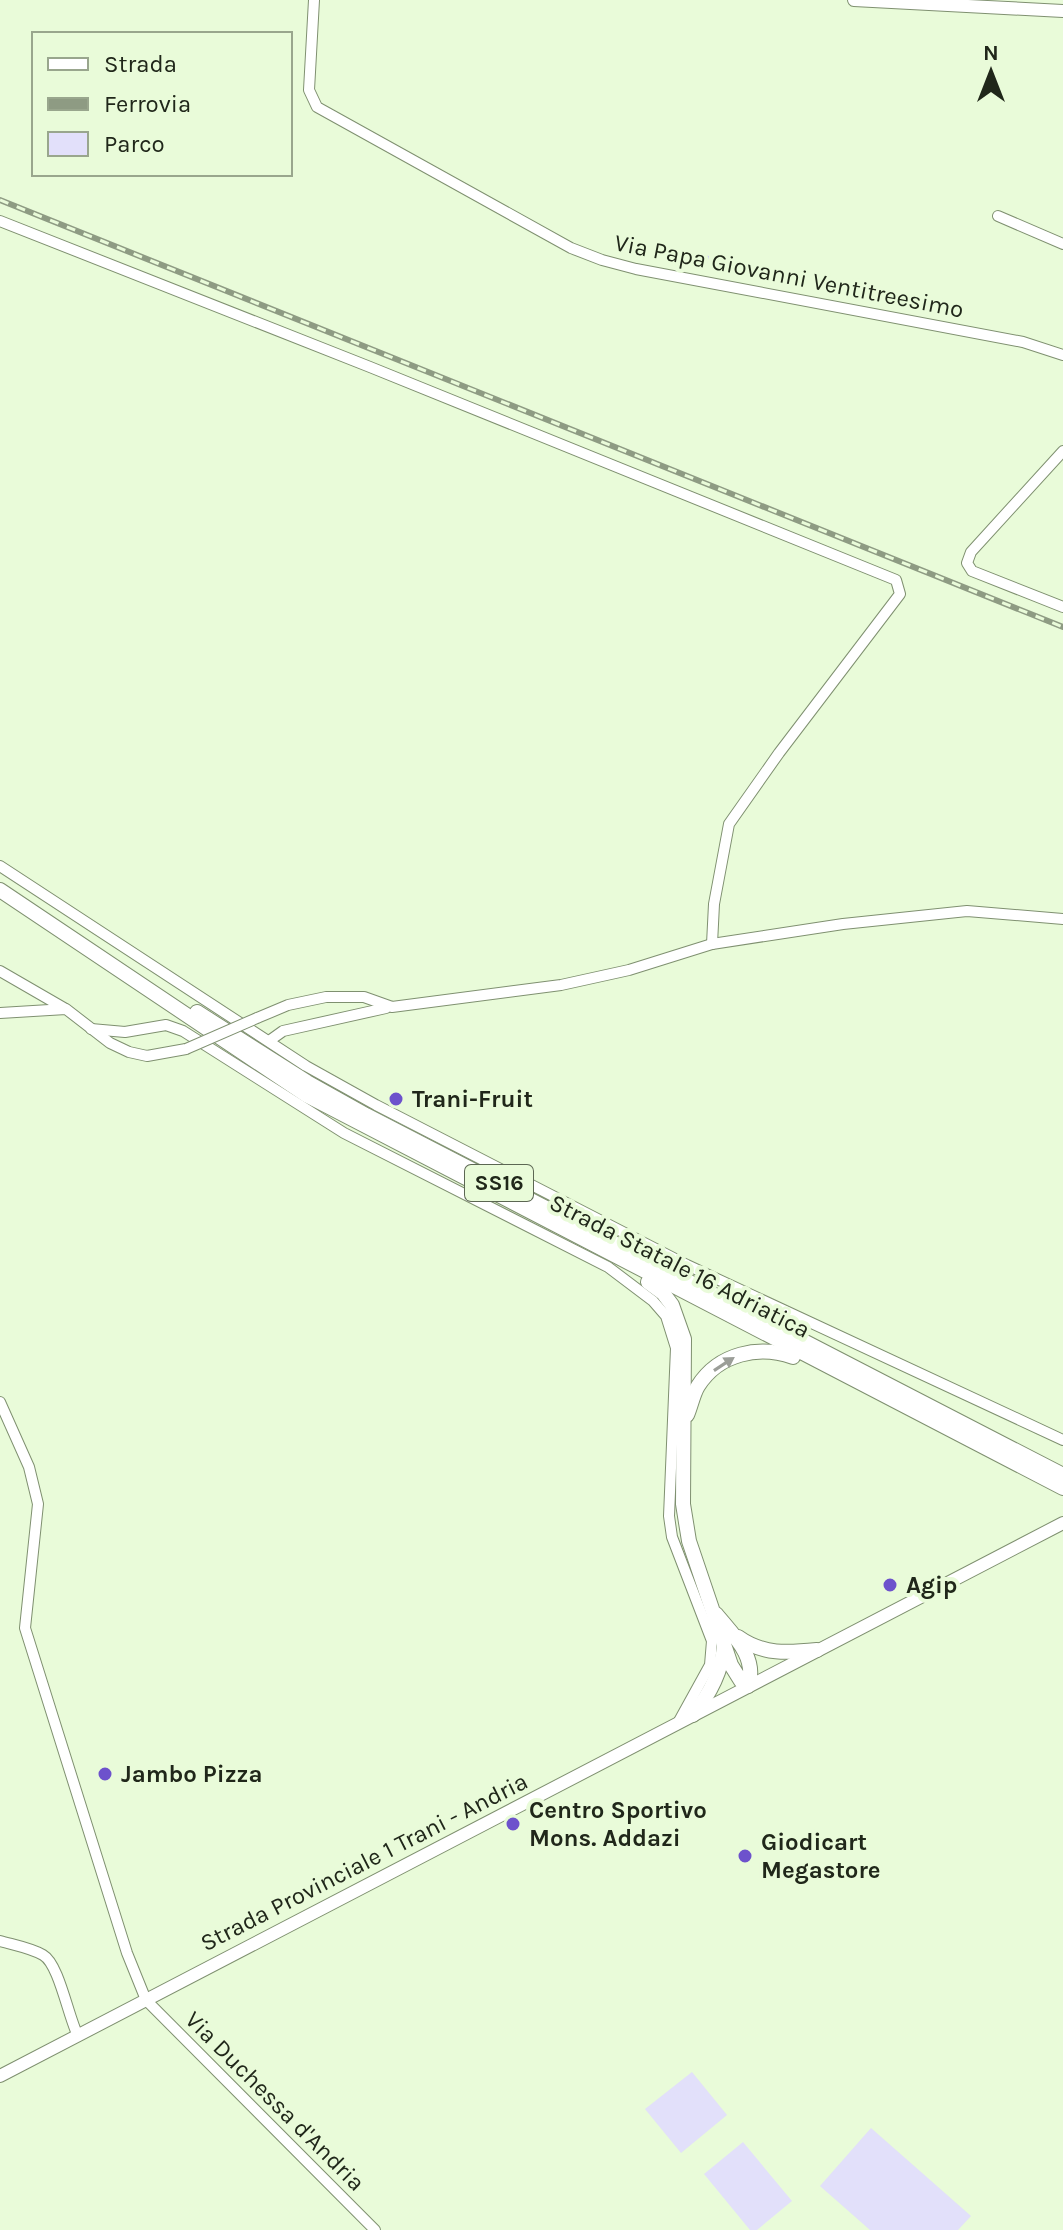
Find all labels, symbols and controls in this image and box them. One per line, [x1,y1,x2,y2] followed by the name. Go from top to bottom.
[32,32,292,176] legend
[951,32,1031,112] north arrow
[983,40,999,66] text: N
[104,50,177,78] text: Strada
[104,90,191,118] text: Ferrovia
[104,130,165,158] text: Parco
[612,228,966,324] street label: Via Papa Giovanni Ventitreesimo
[412,1085,533,1113] place label: Trani-Fruit
[387,1090,405,1108] marker: Trani-Fruit
[465,1165,533,1201] road number: SS16
[545,1188,815,1344] street label: Strada Statale 16 Adriatica
[713,1357,735,1371] one-way arrow
[906,1571,958,1599] place label: Agip
[881,1576,899,1594] marker: Agip
[121,1760,262,1788] place label: Jambo Pizza
[96,1765,114,1783] marker: Jambo Pizza
[196,1767,532,1957] street label: Strada Provinciale 1 Trani - Andria
[529,1796,707,1852] place label: Centro Sportivo Mons. Addazi
[504,1815,522,1833] marker: Centro Sportivo Mons. Addazi
[761,1828,881,1884] place label: Giodicart Megastore
[736,1847,754,1865] marker: Giodicart Megastore
[179,2005,371,2197] street label: Via Duchessa d'Andria

